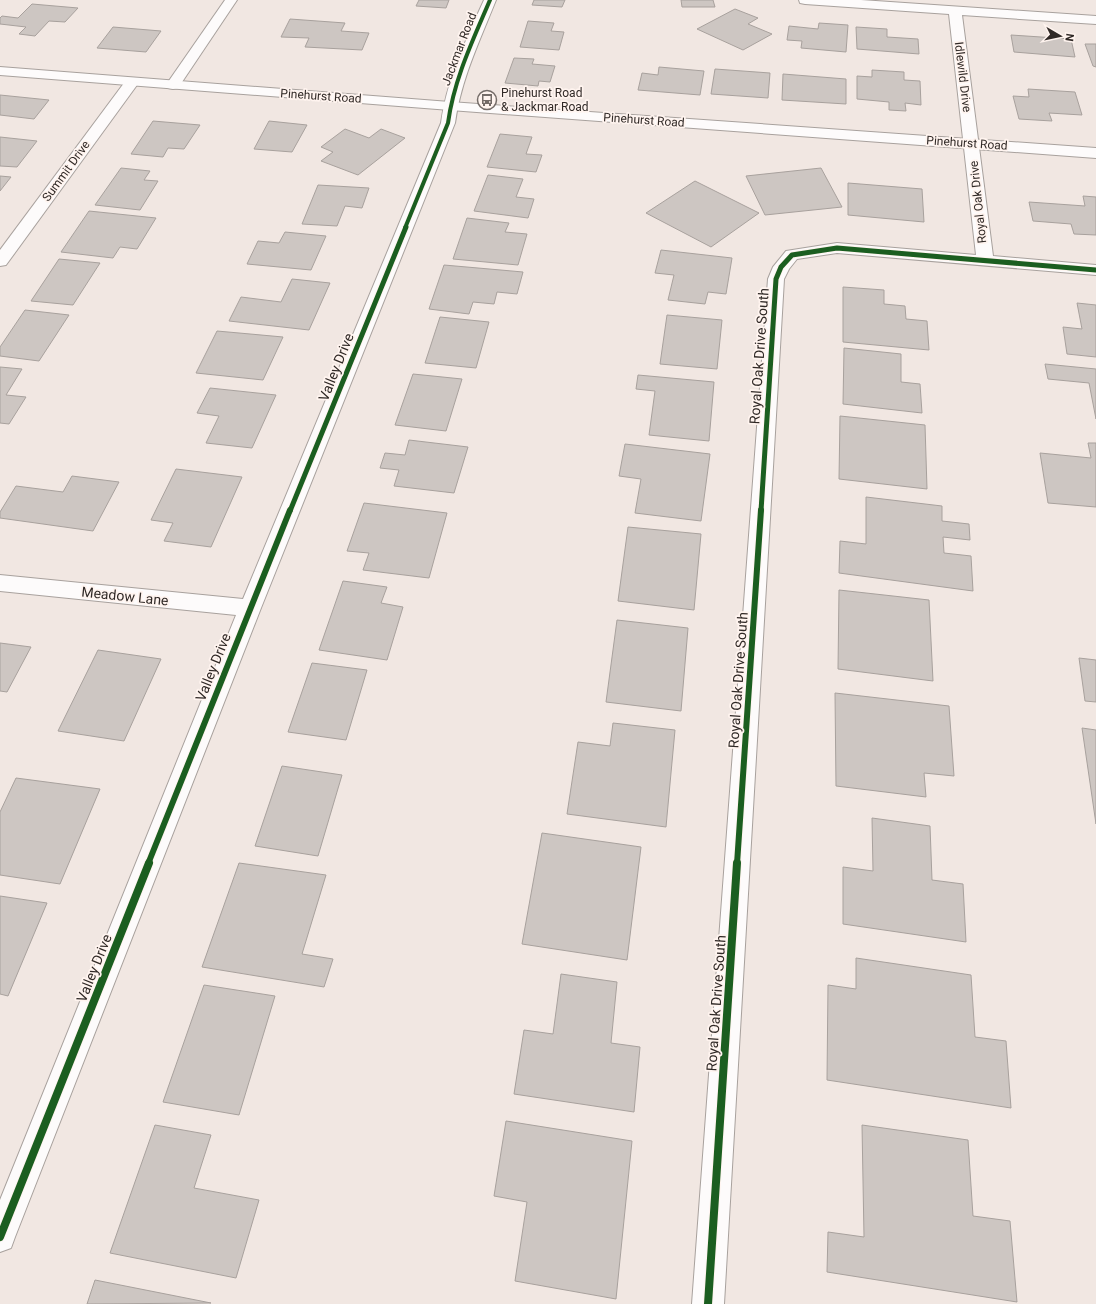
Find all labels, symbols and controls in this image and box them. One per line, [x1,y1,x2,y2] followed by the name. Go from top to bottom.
[439,10,479,88] street label: Jackmar Road
[1040,16,1080,56] north arrow
[1062,33,1076,43] text: N
[952,41,974,113] street label: Idlewild Drive
[280,86,362,106] street label: Pinehurst Road
[501,86,589,114] place label: Pinehurst Road & Jackmar Road
[476,89,498,111] bus stop icon: Pinehurst Road & Jackmar Road
[603,110,685,130] street label: Pinehurst Road
[926,133,1008,153] street label: Pinehurst Road
[39,138,93,204] street label: Summit Drive
[967,160,989,244] street label: Royal Oak Drive
[746,287,772,425] street label: Royal Oak Drive South
[315,331,357,403] street label: Valley Drive
[81,583,169,609] street label: Meadow Lane
[725,611,751,749] street label: Royal Oak Drive South
[192,631,234,703] street label: Valley Drive
[73,932,115,1004] street label: Valley Drive
[703,934,729,1072] street label: Royal Oak Drive South

